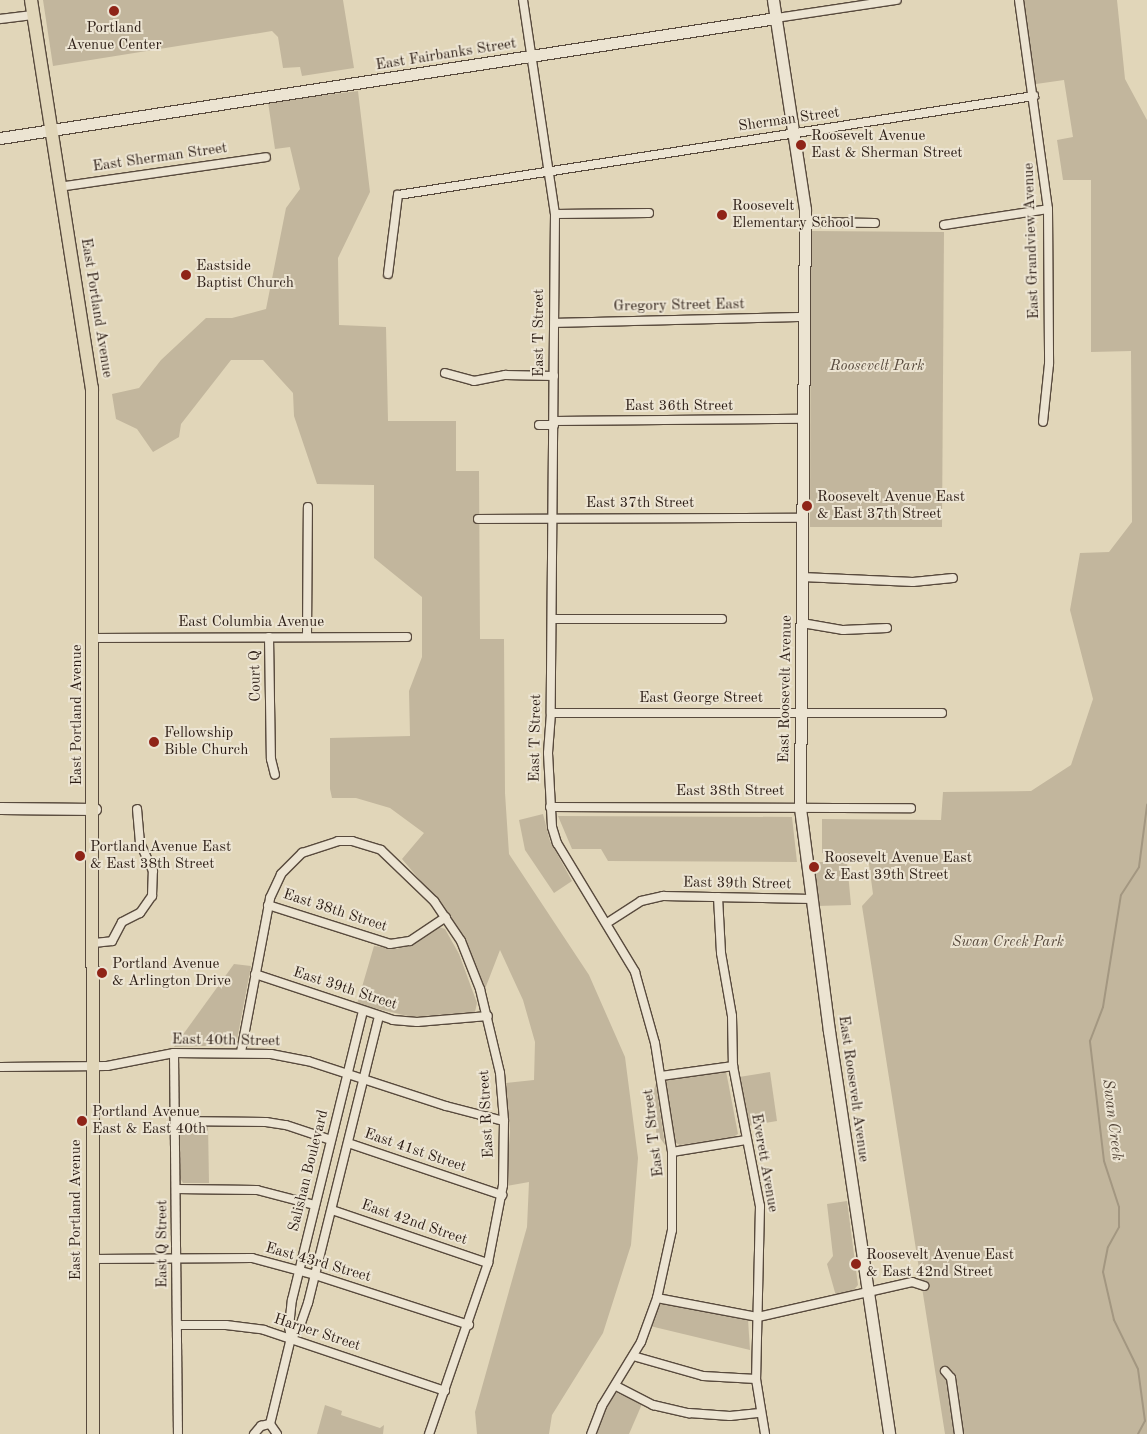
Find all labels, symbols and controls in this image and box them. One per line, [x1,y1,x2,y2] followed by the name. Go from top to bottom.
[108,5,120,17] marker: Portland Avenue Center
[66,19,162,54] place label: Portland Avenue Center
[374,35,518,75] street label: East Fairbanks Street
[737,104,841,136] street label: Sherman Street
[811,127,963,162] place label: Roosevelt Avenue East & Sherman Street
[795,139,807,151] marker: Roosevelt Avenue East & Sherman Street
[92,140,228,176] street label: East Sherman Street
[1020,163,1044,319] street label: East Grandview Avenue
[732,197,854,232] place label: Roosevelt Elementary School
[716,209,728,221] marker: Roosevelt Elementary School
[76,237,116,379] street label: East Portland Avenue
[196,257,294,292] place label: Eastside Baptist Church
[180,269,192,281] marker: Eastside Baptist Church
[531,289,549,377] street label: East T Street
[613,296,745,316] street label: Gregory Street East
[830,358,924,376] park label: Roosevelt Park
[625,398,733,416] street label: East 36th Street
[817,488,965,523] place label: Roosevelt Avenue East & East 37th Street
[586,495,694,513] street label: East 37th Street
[801,500,813,512] marker: Roosevelt Avenue East & East 37th Street
[178,614,324,632] street label: East Columbia Avenue
[776,615,796,763] street label: East Roosevelt Avenue
[69,644,87,786] street label: East Portland Avenue
[247,650,265,702] street label: Court Q
[639,690,763,708] street label: East George Street
[526,694,546,782] street label: East T Street
[164,724,248,759] place label: Fellowship Bible Church
[148,736,160,748] marker: Fellowship Bible Church
[676,783,784,801] street label: East 38th Street
[90,838,231,873] place label: Portland Avenue East & East 38th Street
[824,849,972,884] place label: Roosevelt Avenue East & East 39th Street
[74,850,86,862] marker: Portland Avenue East & East 38th Street
[808,861,820,873] marker: Roosevelt Avenue East & East 39th Street
[683,874,791,894] street label: East 39th Street
[281,886,389,936] street label: East 38th Street
[952,934,1064,952] park label: Swan Creek Park
[112,955,231,990] place label: Portland Avenue & Arlington Drive
[291,964,399,1014] street label: East 39th Street
[96,967,108,979] marker: Portland Avenue & Arlington Drive
[834,1014,872,1164] street label: East Roosevelt Avenue
[172,1031,280,1051] street label: East 40th Street
[476,1069,498,1159] street label: East R Street
[1097,1078,1127,1162] water label: Swan Creek
[640,1088,668,1178] street label: East T Street
[92,1103,206,1138] place label: Portland Avenue East & East 40th
[285,1108,333,1234] street label: Salishan Boulevard
[746,1112,782,1214] street label: Everett Avenue
[76,1115,88,1127] marker: Portland Avenue East & East 40th
[362,1125,468,1177] street label: East 41st Street
[68,1139,86,1281] street label: East Portland Avenue
[359,1196,469,1250] street label: East 42nd Street
[154,1200,172,1288] street label: East Q Street
[263,1239,373,1287] street label: East 43rd Street
[866,1246,1014,1281] place label: Roosevelt Avenue East & East 42nd Street
[850,1258,862,1270] marker: Roosevelt Avenue East & East 42nd Street
[271,1311,363,1355] street label: Harper Street

